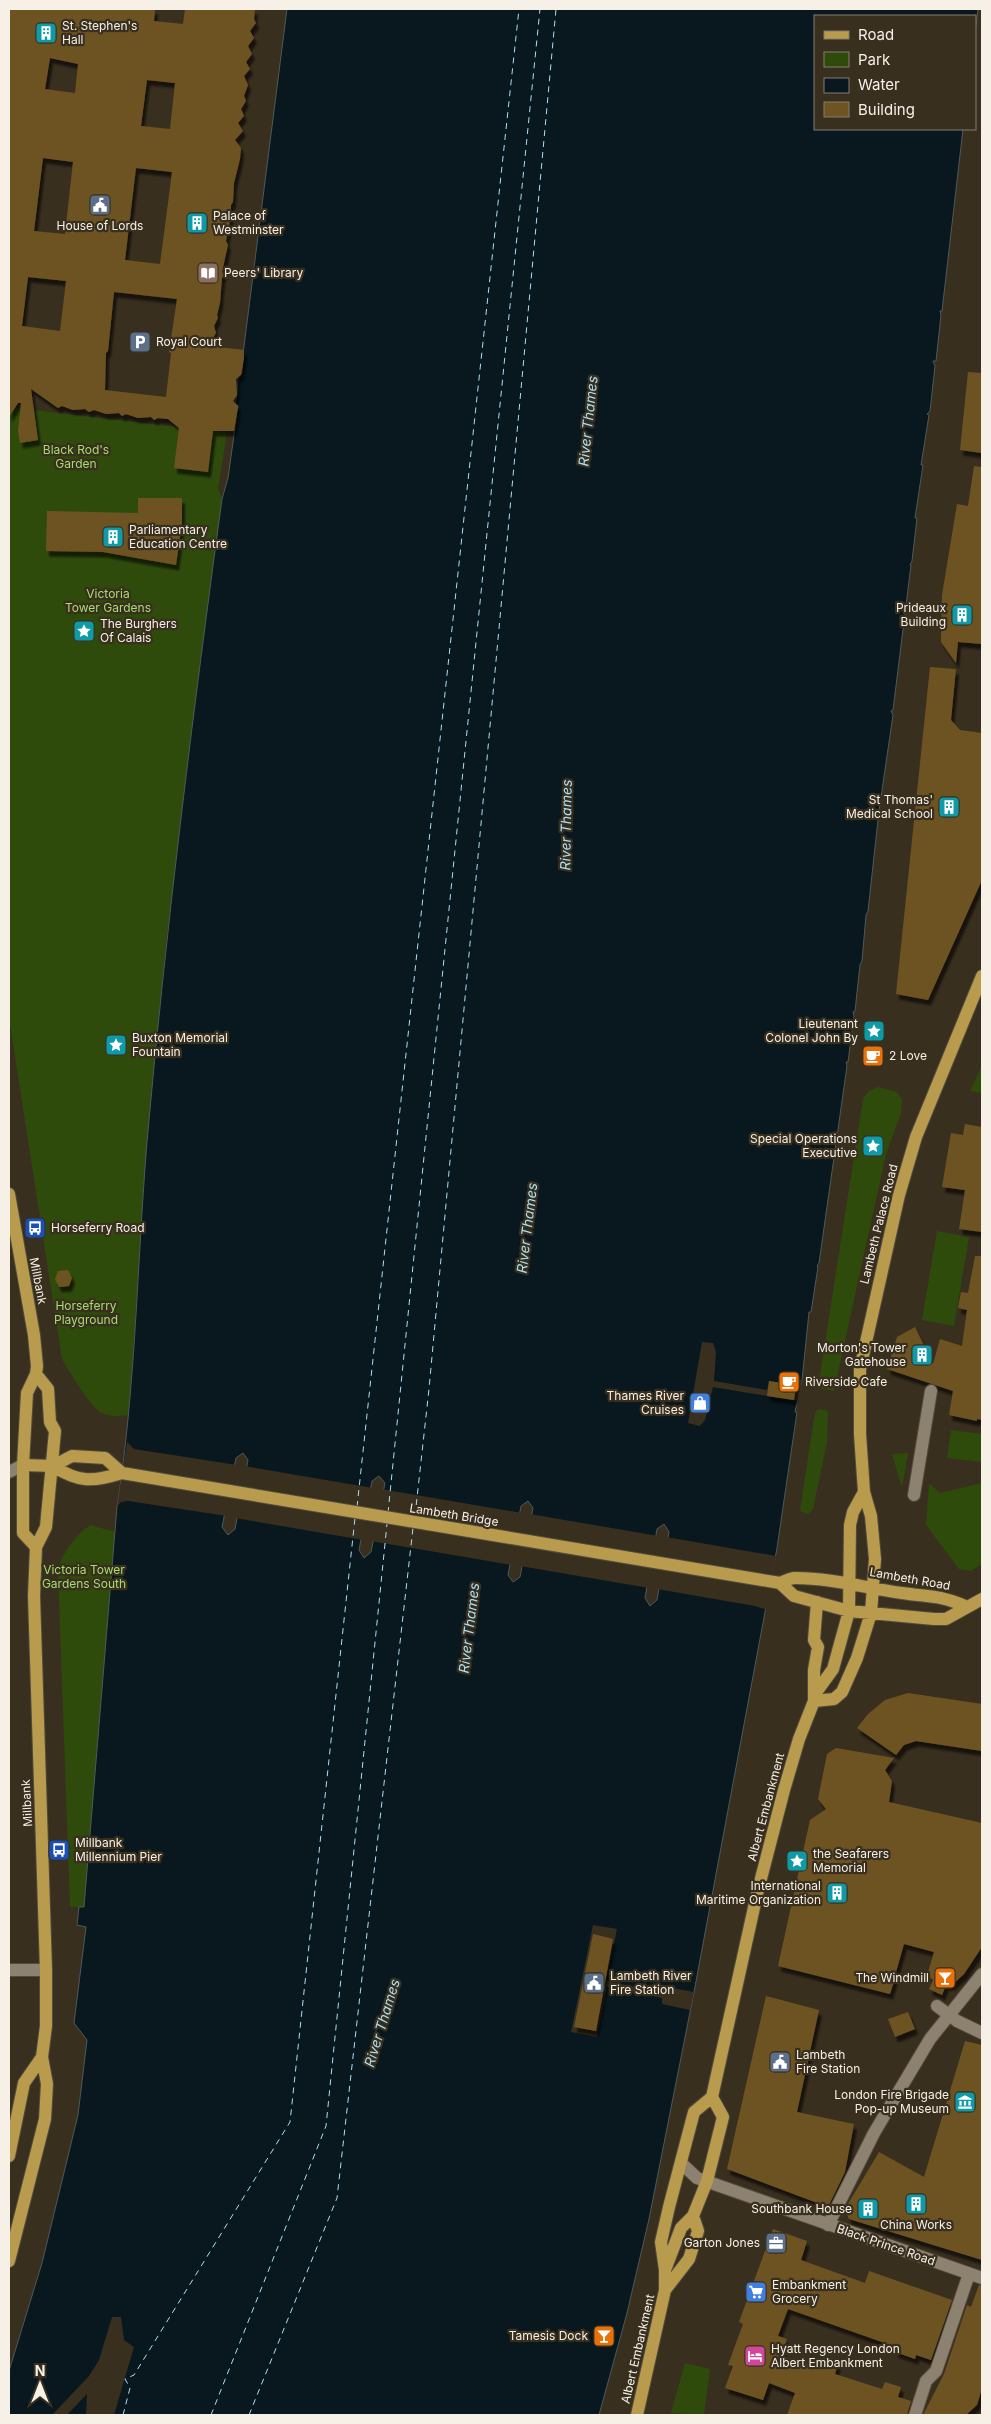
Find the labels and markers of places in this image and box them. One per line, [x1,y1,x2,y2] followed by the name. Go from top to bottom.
[62,18,137,47] place label: St. Stephen's Hall
[34,21,58,45] building icon: St. Stephen's Hall
[88,193,112,217] public building icon: House of Lords
[213,208,284,237] place label: Palace of Westminster
[185,211,209,235] building icon: Palace of Westminster
[57,218,143,233] place label: House of Lords
[196,261,220,285] library icon: Peers' Library
[224,265,303,280] place label: Peers' Library
[128,330,152,354] parking icon: Royal Court
[156,334,222,349] place label: Royal Court
[129,522,227,551] place label: Parliamentary Education Centre
[101,525,125,549] building icon: Parliamentary Education Centre
[896,600,946,629] place label: Prideaux Building
[950,603,974,627] building icon: Prideaux Building
[100,616,177,645] place label: The Burghers Of Calais
[72,619,96,643] place icon: The Burghers Of Calais
[846,792,933,821] place label: St Thomas' Medical School
[937,795,961,819] building icon: St Thomas' Medical School
[765,1016,858,1045] place label: Lieutenant Colonel John By
[862,1019,886,1043] place icon: Lieutenant Colonel John By
[132,1030,228,1059] place label: Buxton Memorial Fountain
[104,1033,128,1057] place icon: Buxton Memorial Fountain
[861,1044,885,1068] cafe icon: 2 Love
[889,1048,927,1063] place label: 2 Love
[750,1131,857,1160] place label: Special Operations Executive
[861,1134,885,1158] place icon: Special Operations Executive
[23,1216,47,1240] bus stop icon: Horseferry Road
[51,1220,145,1235] place label: Horseferry Road
[817,1340,906,1369] place label: Morton's Tower Gatehouse
[910,1343,934,1367] building icon: Morton's Tower Gatehouse
[777,1370,801,1394] cafe icon: Riverside Cafe
[805,1374,887,1389] place label: Riverside Cafe
[607,1388,684,1417] place label: Thames River Cruises
[688,1391,712,1415] shop icon: Thames River Cruises
[75,1835,162,1864] place label: Millbank Millennium Pier
[47,1838,71,1862] bus stop icon: Millbank Millennium Pier
[813,1846,889,1875] place label: the Seafarers Memorial
[785,1849,809,1873] place icon: the Seafarers Memorial
[696,1878,821,1907] place label: International Maritime Organization
[825,1881,849,1905] building icon: International Maritime Organization
[933,1966,957,1990] bar icon: The Windmill
[610,1968,692,1997] place label: Lambeth River Fire Station
[855,1970,929,1985] place label: The Windmill
[582,1971,606,1995] public building icon: Lambeth River Fire Station
[796,2047,860,2076] place label: Lambeth Fire Station
[768,2050,792,2074] public building icon: Lambeth Fire Station
[834,2087,949,2116] place label: London Fire Brigade Pop-up Museum
[953,2090,977,2114] museum icon: London Fire Brigade Pop-up Museum
[904,2192,928,2216] building icon: China Works
[856,2197,880,2221] building icon: Southbank House
[751,2201,852,2216] place label: Southbank House
[880,2217,952,2232] place label: China Works
[764,2231,788,2255] office icon: Garton Jones
[684,2235,760,2250] place label: Garton Jones
[772,2277,846,2306] place label: Embankment Grocery
[744,2280,768,2304] supermarket icon: Embankment Grocery
[592,2324,616,2348] bar icon: Tamesis Dock
[509,2328,588,2343] place label: Tamesis Dock
[771,2341,900,2370] place label: Hyatt Regency London Albert Embankment
[743,2344,767,2368] hotel icon: Hyatt Regency London Albert Embankment

